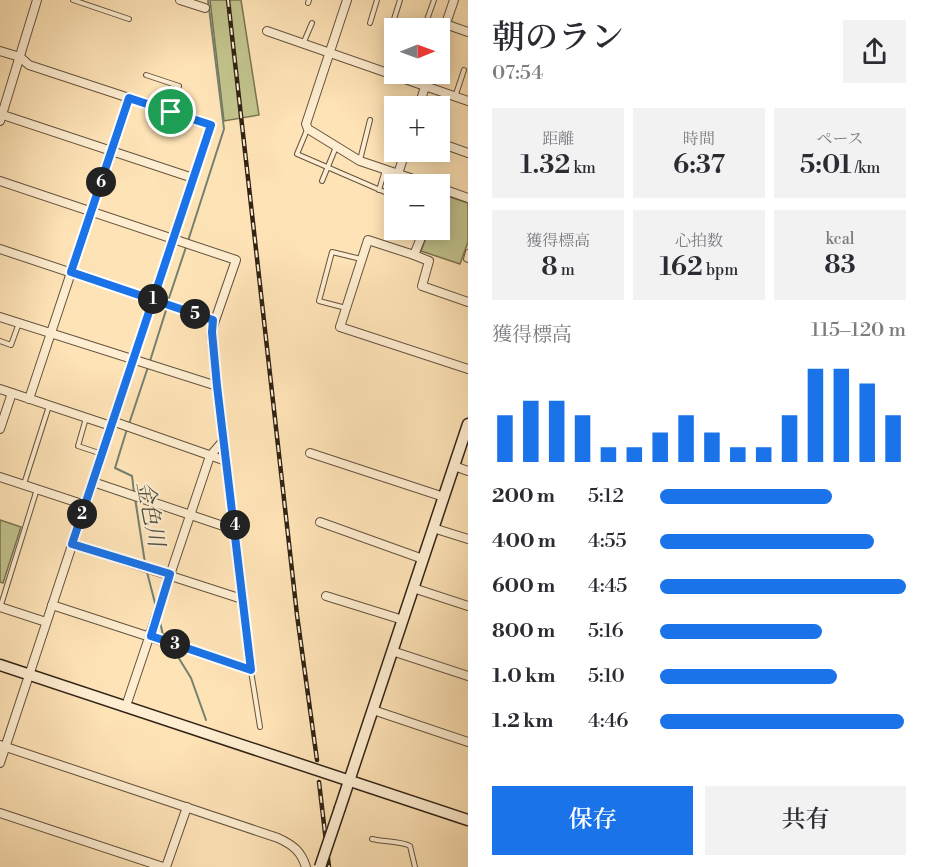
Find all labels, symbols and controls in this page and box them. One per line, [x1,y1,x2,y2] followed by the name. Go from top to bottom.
[384,18,450,84] north arrow
[384,18,450,240] map controls
[492,18,624,59] text: 朝のラン
[843,20,906,83] button: share
[492,61,543,86] text: 07:54
[145,86,196,137] pin
[154,95,187,128] icon: arrive
[384,96,450,162] button: +
[542,129,574,149] text: 距離
[683,129,715,149] text: 時間
[816,129,864,149] text: ペース
[520,149,570,181] text: 1.32
[673,149,725,181] text: 6:37
[800,149,852,181] text: 5:01
[570,158,596,178] text: km
[852,158,880,178] text: /km
[86,167,116,197] pin: 6
[96,172,106,192] text: 6
[384,174,450,240] button: −
[825,229,855,249] text: kcal
[526,231,590,251] text: 獲得標高
[675,231,723,251] text: 心拍数
[824,249,856,281] text: 83
[541,251,558,283] text: 8
[660,251,703,283] text: 162
[558,260,575,280] text: m
[703,260,738,280] text: bpm
[138,284,168,314] pin: 1
[149,289,157,309] text: 1
[180,299,210,329] pin: 5
[190,304,200,324] text: 5
[811,318,906,343] text: 115–120 m
[492,323,572,348] text: 獲得標高
[130,479,170,551] water label: 金色川
[492,484,555,509] text: 200 m
[588,484,624,509] text: 5:12
[67,499,97,529] pin: 2
[77,504,87,524] text: 2
[220,510,250,540] pin: 4
[230,515,240,535] text: 4
[492,529,556,554] text: 400 m
[588,529,626,554] text: 4:55
[492,574,555,599] text: 600 m
[588,574,627,599] text: 4:45
[492,619,555,644] text: 800 m
[588,619,624,644] text: 5:16
[160,629,190,659] pin: 3
[170,634,180,654] text: 3
[492,664,556,689] text: 1.0 km
[588,664,625,689] text: 5:10
[492,709,554,734] text: 1.2 km
[588,709,628,734] text: 4:46
[492,786,693,855] button: 保存
[705,786,906,855] button: 共有

